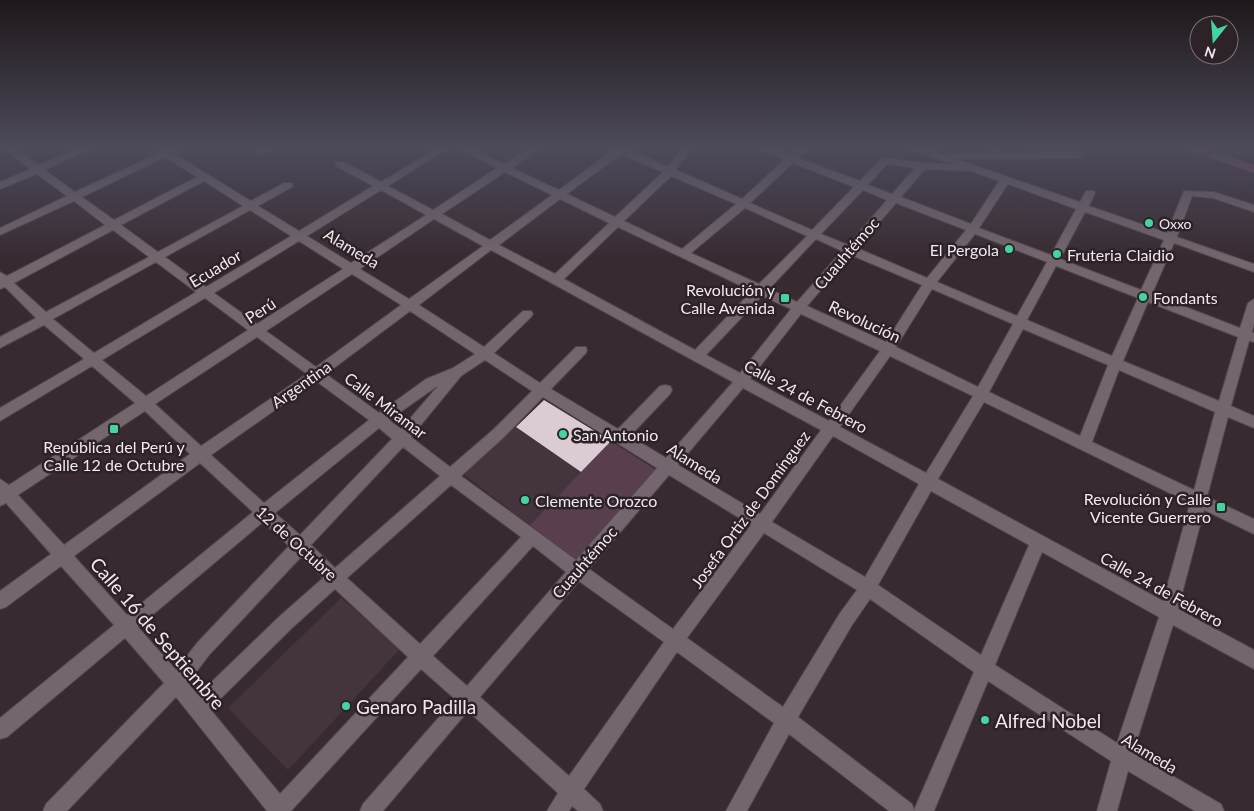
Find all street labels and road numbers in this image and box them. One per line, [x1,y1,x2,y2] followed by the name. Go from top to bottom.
[810,213,883,293] street label: Cuauhtémoc
[321,224,383,272] street label: Alameda
[186,245,245,291] street label: Ecuador
[241,293,279,327] street label: Perú
[826,296,904,346] street label: Revolución
[741,355,871,437] street label: Calle 24 de Febrero
[267,357,335,411] street label: Argentina
[341,368,431,442] street label: Calle Miramar
[687,427,813,591] street label: Josefa Ortiz de Domínguez
[664,439,726,487] street label: Alameda
[253,502,341,584] street label: 12 de Octubre
[548,522,621,602] street label: Cuauhtémoc
[1097,547,1227,631] street label: Calle 24 de Febrero
[86,552,230,714] street label: Calle 16 de Septiembre
[1119,729,1181,777] street label: Alameda

